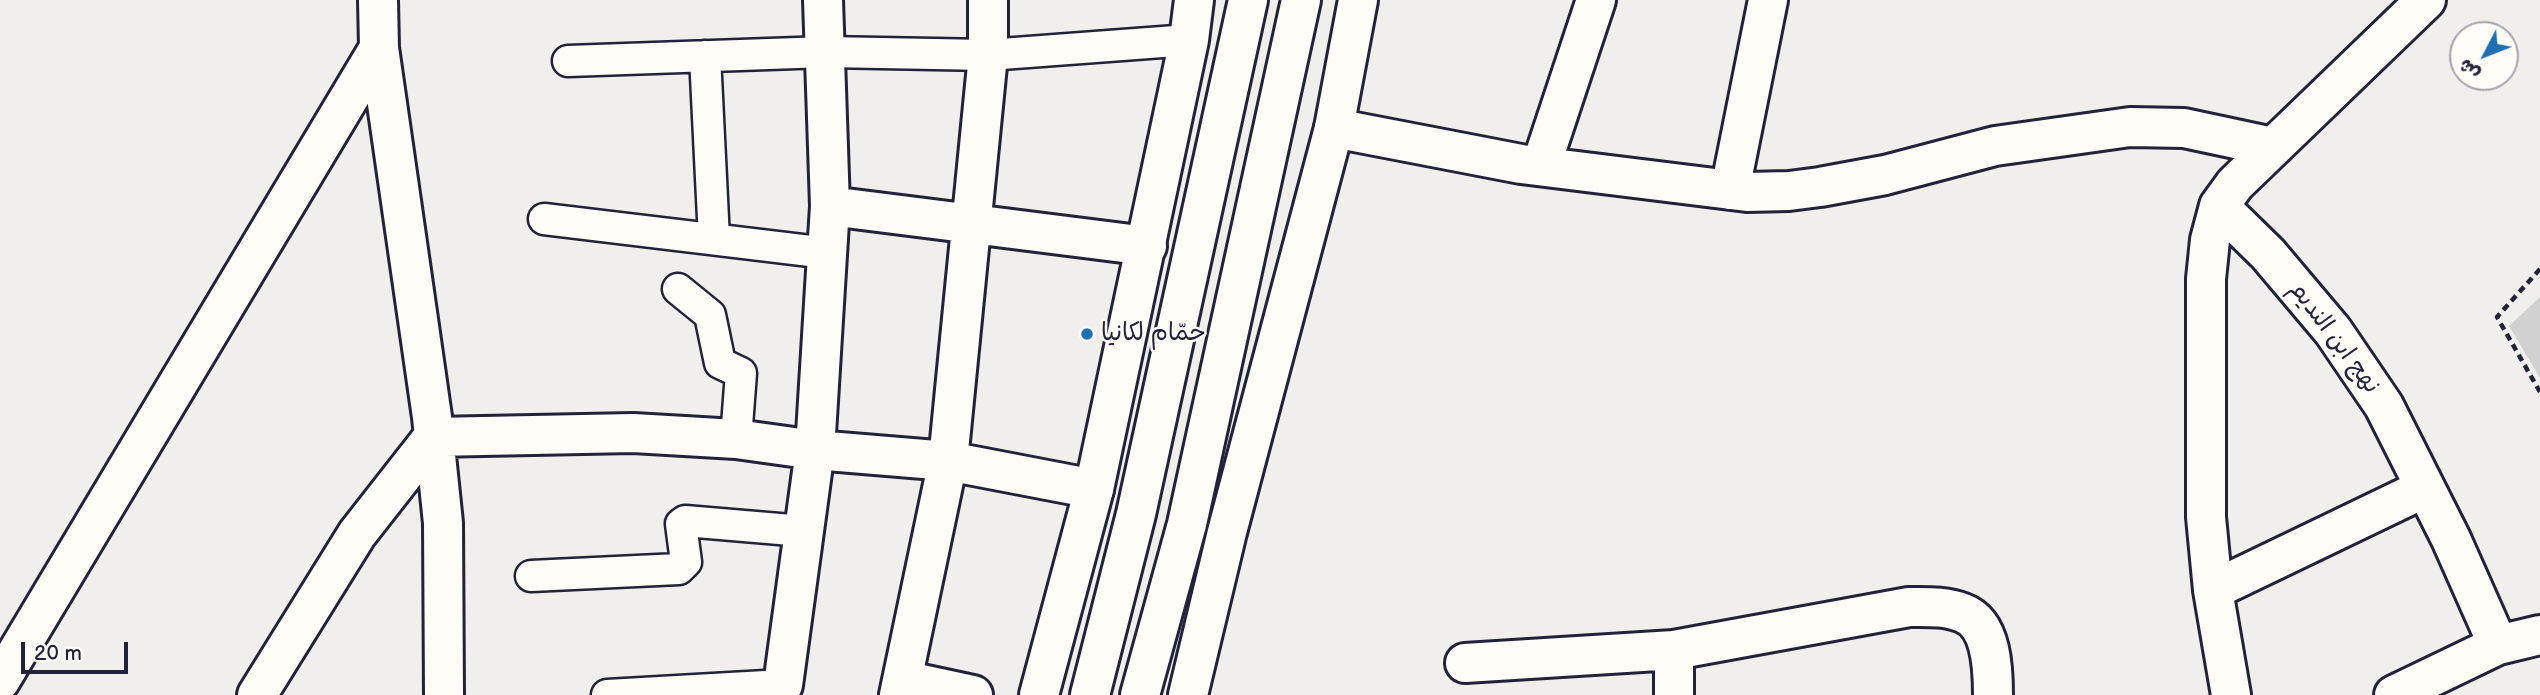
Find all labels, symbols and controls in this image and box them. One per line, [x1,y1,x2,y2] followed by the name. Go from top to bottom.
[2449,21,2519,91] north arrow
[2454,54,2485,85] text: ش
[2282,276,2386,400] street label: نهج ابن النديم
[1101,320,1205,348] place label: حمّام لكانيا
[1079,326,1095,342] marker: حمّام لكانيا
[24,628,131,672] scale bar
[34,641,82,666] text: 20 m

